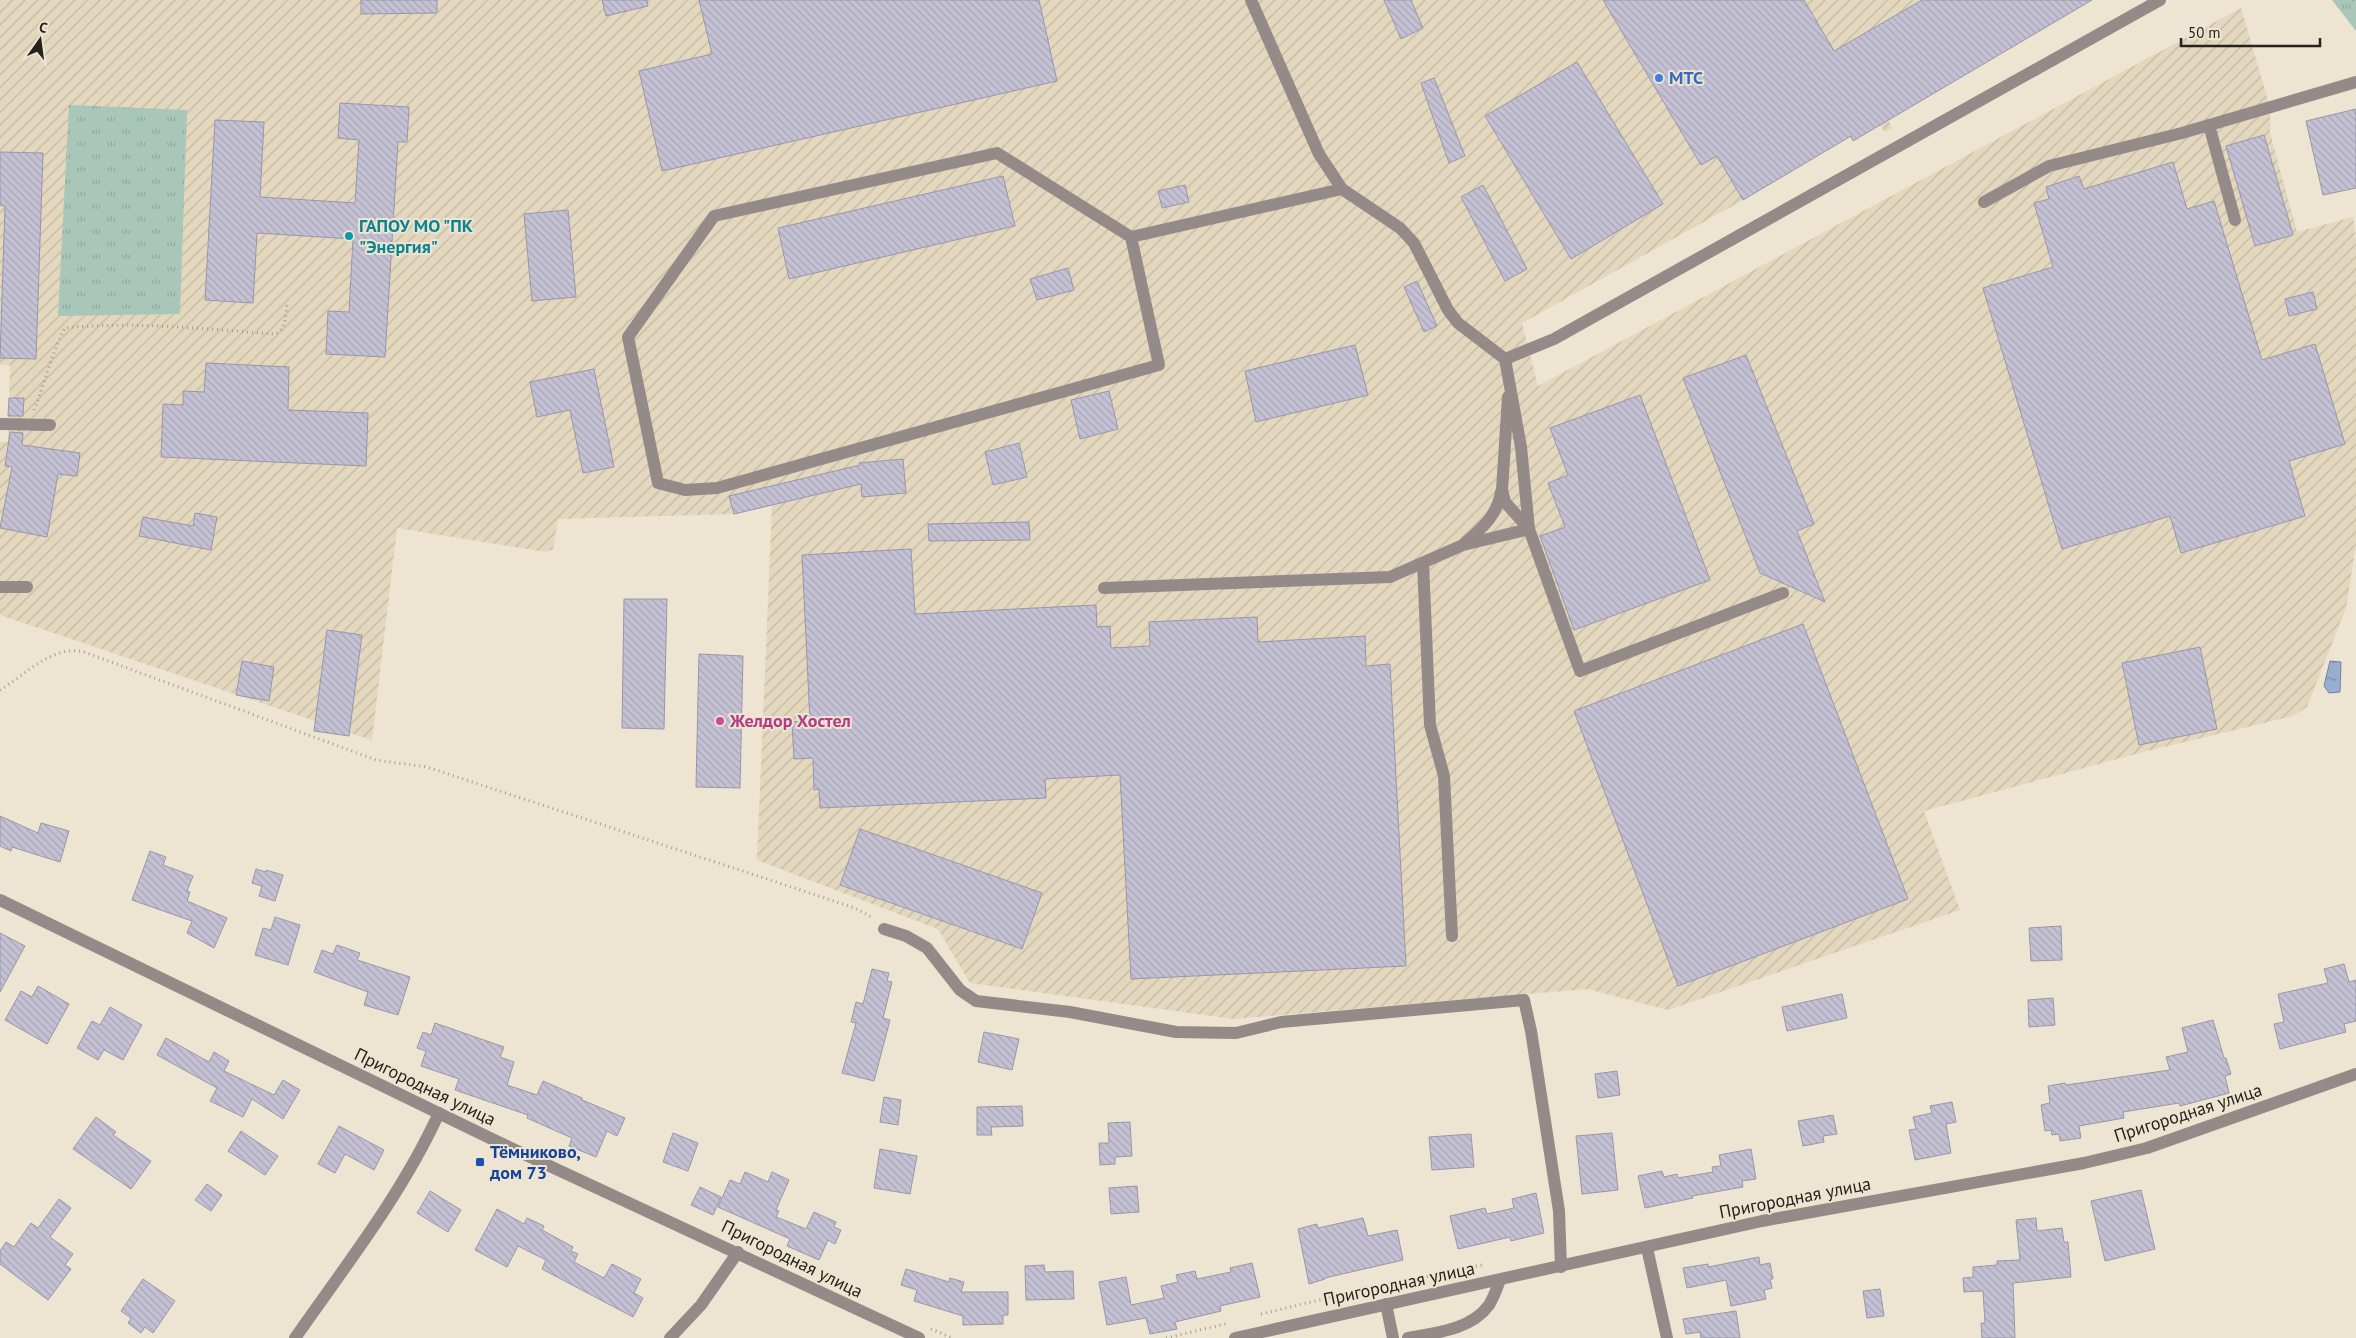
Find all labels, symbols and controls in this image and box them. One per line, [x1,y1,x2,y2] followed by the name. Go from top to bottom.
[15,15,65,65] north arrow
[2181,15,2320,47] scale bar
[37,18,49,37] text: С
[2188,23,2221,42] text: 50 m
[1669,66,1703,89] place label: МТС
[1653,72,1665,84] marker: МТС
[359,214,473,258] place label: ГАПОУ МО "ПК "Энергия"
[343,230,355,242] marker: ГАПОУ МО "ПК "Энергия"
[729,709,851,732] place label: Желдор Хостел
[714,715,726,727] marker: Желдор Хостел
[351,1042,500,1131] street label: Пригородная улица
[2111,1078,2265,1147] street label: Пригородная улица
[489,1140,581,1184] place label: Тёмниково, дом 73
[474,1156,486,1168] marker: Тёмниково, дом 73
[1717,1172,1873,1224] street label: Пригородная улица
[718,1214,867,1303] street label: Пригородная улица
[1321,1256,1477,1311] street label: Пригородная улица

